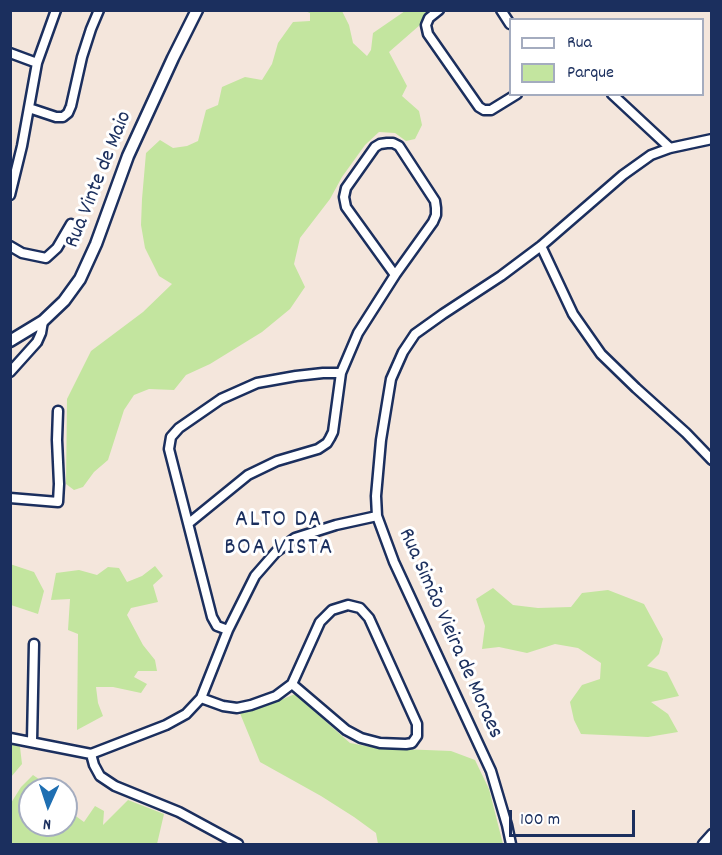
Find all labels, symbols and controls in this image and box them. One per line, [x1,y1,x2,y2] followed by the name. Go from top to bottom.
[509,18,704,96] legend
[567,31,592,56] text: Rua
[567,61,614,86] text: Parque
[61,108,139,252] street label: Rua Vinte de Maio
[224,508,334,564] district label: ALTO DA BOA VISTA
[391,525,507,743] street label: Rua Simão Vieira de Moraes
[18,777,78,837] north arrow
[512,798,638,836] scale bar
[520,808,560,833] text: 100 m
[43,812,52,835] text: N

